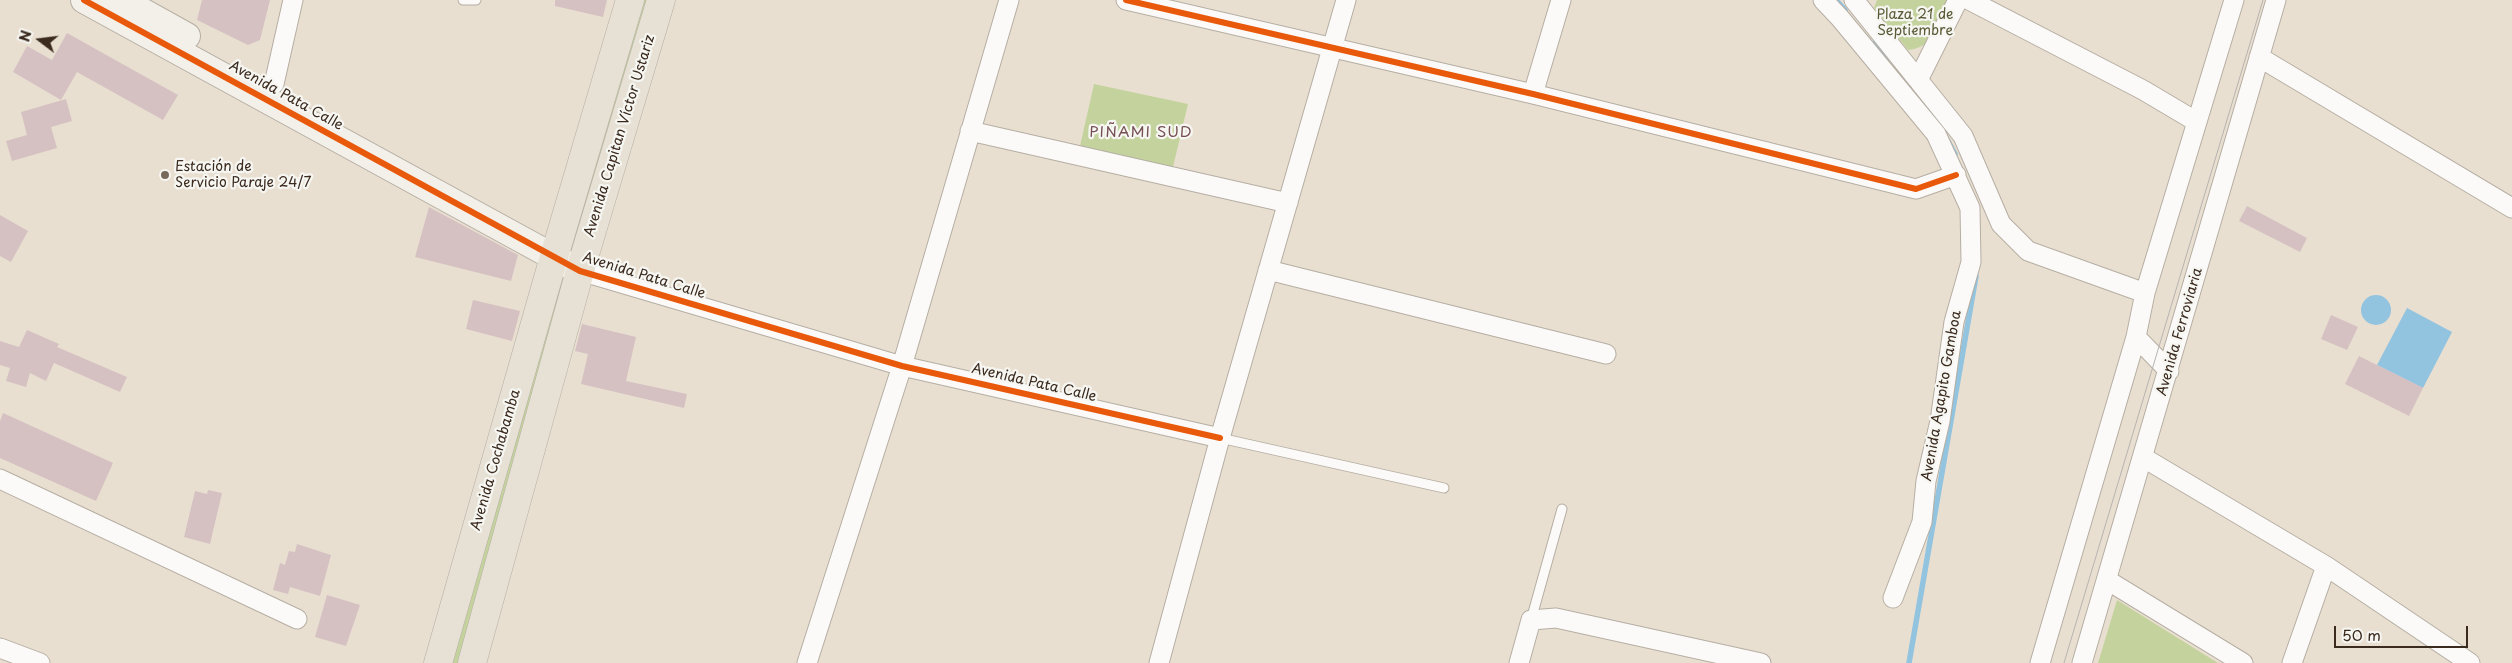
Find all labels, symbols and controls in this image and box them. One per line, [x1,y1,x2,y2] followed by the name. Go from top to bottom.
[1877,7,1953,40] park label: Plaza 21 de Septiembre
[15,15,65,65] north arrow
[13,28,37,44] text: N
[581,33,659,239] street label: Avenida Capitan Víctor Ustariz
[226,58,346,134] street label: Avenida Pata Calle
[1088,124,1194,142] district label: PIÑAMI SUD
[175,159,311,192] place label: Estación de Servicio Paraje 24/7
[159,169,171,181] marker: Estación de Servicio Paraje 24/7
[581,249,707,303] street label: Avenida Pata Calle
[2154,266,2206,398] street label: Avenida Ferroviaria
[1919,309,1965,483] street label: Avenida Agapito Gamboa
[970,360,1098,406] street label: Avenida Pata Calle
[468,388,524,532] street label: Avenida Cochabamba
[2337,616,2471,648] scale bar
[2342,623,2381,646] text: 50 m

